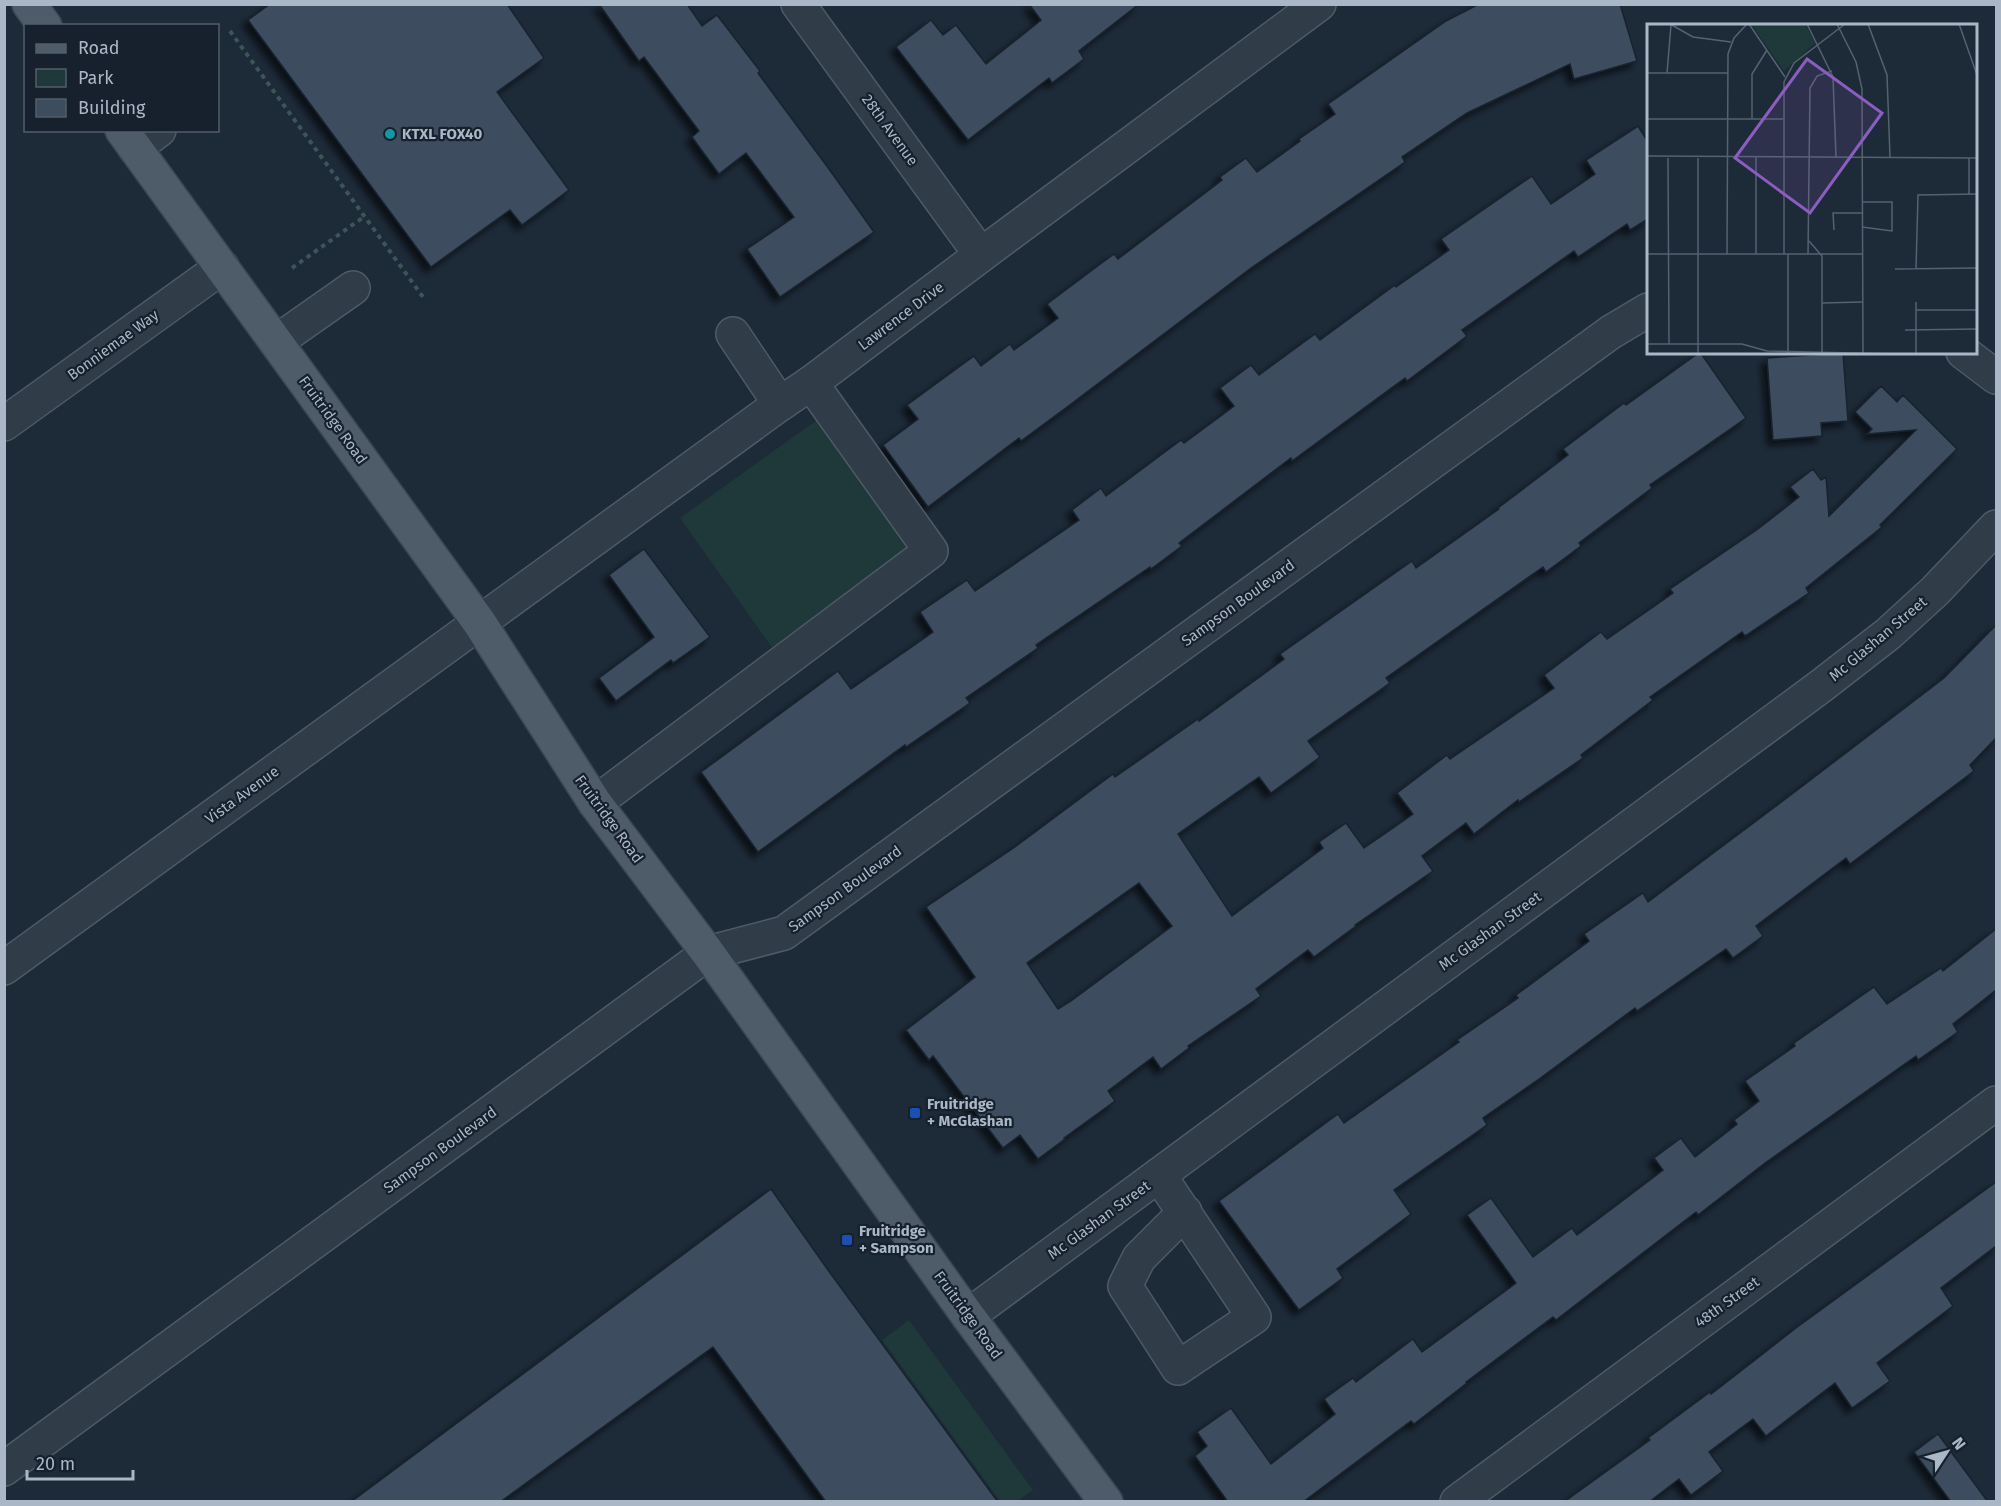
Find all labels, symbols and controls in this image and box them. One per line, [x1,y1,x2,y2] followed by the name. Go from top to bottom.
[24,24,219,132] legend
[1647,24,1977,354] inset map
[78,37,120,59] text: Road
[78,67,114,89] text: Park
[858,91,922,169] street label: 28th Avenue
[78,97,146,119] text: Building
[402,125,482,143] place label: KTXL FOX40
[383,127,397,141] marker: KTXL FOX40
[855,278,947,354] street label: Lawrence Drive
[64,306,163,384] street label: Bonniemae Way
[295,373,371,467] street label: Fruitridge Road
[1178,556,1298,650] street label: Sampson Boulevard
[1825,593,1931,685] street label: Mc Glashan Street
[202,762,282,828] street label: Vista Avenue
[571,772,647,866] street label: Fruitridge Road
[785,842,905,936] street label: Sampson Boulevard
[1435,888,1545,974] street label: Mc Glashan Street
[927,1095,1012,1130] place label: Fruitridge + McGlashan
[380,1103,500,1197] street label: Sampson Boulevard
[908,1106,922,1120] marker: Fruitridge + McGlashan
[1044,1177,1154,1263] street label: Mc Glashan Street
[859,1222,934,1257] place label: Fruitridge + Sampson
[840,1233,854,1247] marker: Fruitridge + Sampson
[930,1268,1006,1362] street label: Fruitridge Road
[1691,1272,1763,1331] street label: 48th Street
[1917,1422,1977,1482] north arrow
[1948,1434,1970,1453] text: N
[27,1443,134,1481] scale bar
[36,1453,75,1475] text: 20 m

